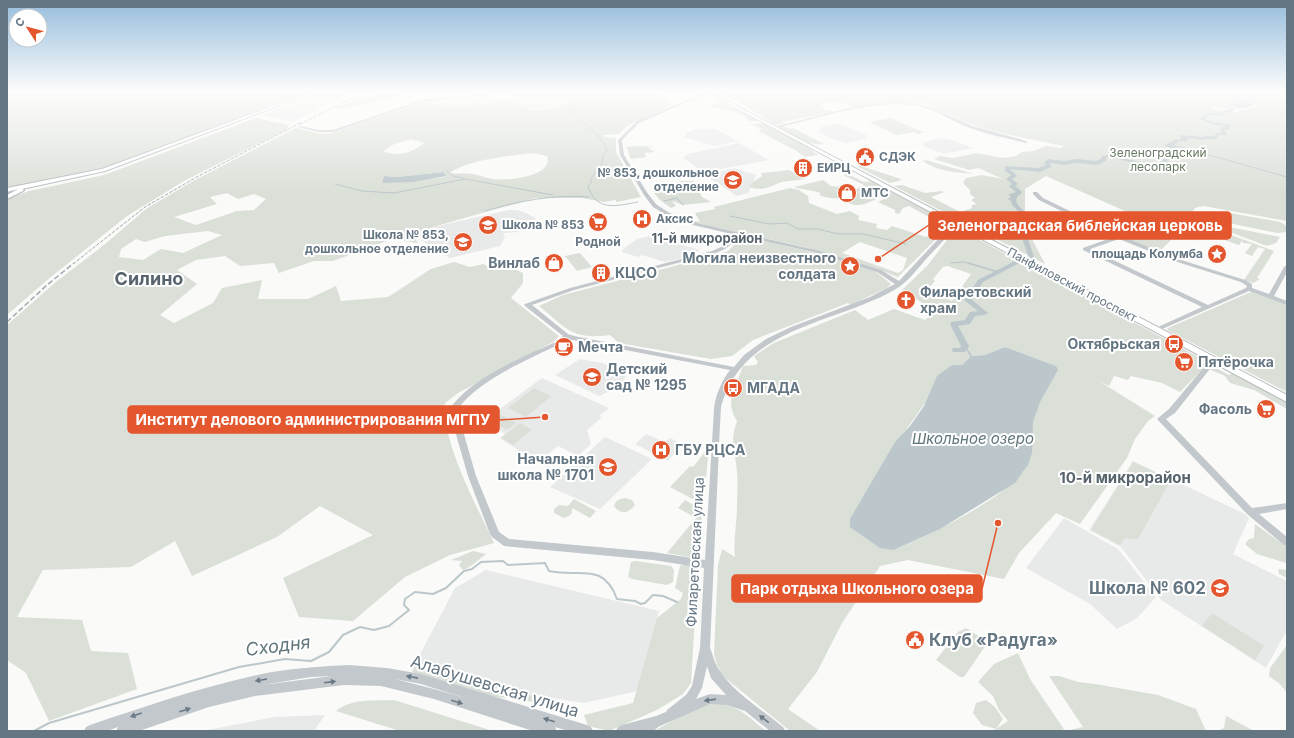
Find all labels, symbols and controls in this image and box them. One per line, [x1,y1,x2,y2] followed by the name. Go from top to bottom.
[8,8,48,48] north arrow
[12,15,28,30] text: С
[1109,145,1207,174] park label: Зеленоградский лесопарк
[854,146,876,168] public building icon: СДЭК
[879,149,916,164] place label: СДЭК
[792,157,814,179] building icon: ЕИРЦ
[817,160,850,175] place label: ЕИРЦ
[597,165,719,194] place label: № 853, дошкольное отделение
[722,169,744,191] school or university icon: № 853, дошкольное отделение
[836,182,858,204] shop icon: МТС
[861,185,889,200] place label: МТС
[631,208,653,230] hospital icon: Аксис
[587,211,609,233] supermarket icon: Родной
[656,211,693,226] place label: Аксис
[929,212,1231,239] callout: Зеленоградская библейская церковь
[477,214,499,236] school or university icon: Школа № 853
[937,216,1223,235] text: Зеленоградская библейская церковь
[502,217,585,232] place label: Школа № 853
[305,227,449,256] place label: Школа № 853, дошкольное отделение
[652,230,762,246] district label: 11-й микрорайон
[452,231,474,253] school or university icon: Школа № 853, дошкольное отделение
[575,234,621,249] place label: Родной
[1206,243,1228,265] place icon: площадь Колумба
[1005,244,1140,325] street label: Панфиловский проспект
[1092,246,1203,261] place label: площадь Колумба
[682,249,836,282] place label: Могила неизвестного солдата
[543,252,565,274] shop icon: Винлаб
[488,254,540,271] place label: Винлаб
[839,255,861,277] place icon: Могила неизвестного солдата
[590,262,612,284] building icon: КЦСО
[615,264,657,281] place label: КЦСО
[115,268,183,289] district label: Силино
[920,283,1031,316] place label: Филаретовский храм
[895,289,917,311] church icon: Филаретовский храм
[1163,333,1185,355] bus stop icon: Октябрьская
[1068,335,1160,352] place label: Октябрьская
[553,336,575,358] cafe icon: Мечта
[578,338,623,355] place label: Мечта
[1173,351,1195,373] supermarket icon: Пятёрочка
[1198,353,1274,370] place label: Пятёрочка
[606,360,687,393] place label: Детский сад № 1295
[581,366,603,388] school or university icon: Детский сад № 1295
[722,377,744,399] bus stop icon: МГАДА
[747,379,801,396] place label: МГАДА
[1255,398,1277,420] supermarket icon: Фасоль
[1199,400,1252,417] place label: Фасоль
[128,406,499,433] callout: Институт делового администрирования МГПУ
[136,410,491,429] text: Институт делового администрирования МГПУ
[912,429,1034,448] water label: Школьное озеро
[650,439,672,461] hospital icon: ГБУ РЦСА
[675,441,746,458] place label: ГБУ РЦСА
[497,450,594,483] place label: Начальная школа № 1701
[597,456,619,478] school or university icon: Начальная школа № 1701
[1059,468,1191,487] district label: 10-й микрорайон
[682,477,707,627] street label: Филаретовская улица
[732,575,982,602] callout: Парк отдыха Школьного озера
[1209,577,1231,599] school or university icon: Школа № 602
[1089,578,1206,598] place label: Школа № 602
[740,579,974,598] text: Парк отдыха Школьного озера
[904,629,926,651] public building icon: Клуб «Радуга»
[929,630,1058,650] place label: Клуб «Радуга»
[244,631,312,660] water label: Сходня
[408,651,582,721] street label: Алабушевская улица
[406,674,418,680] one-way arrow
[255,677,267,683] one-way arrow
[324,679,336,685] one-way arrow
[704,697,716,703] one-way arrow
[452,699,464,705] one-way arrow
[180,707,192,713] one-way arrow
[130,713,142,719] one-way arrow
[758,714,769,723] one-way arrow
[543,717,555,723] one-way arrow

